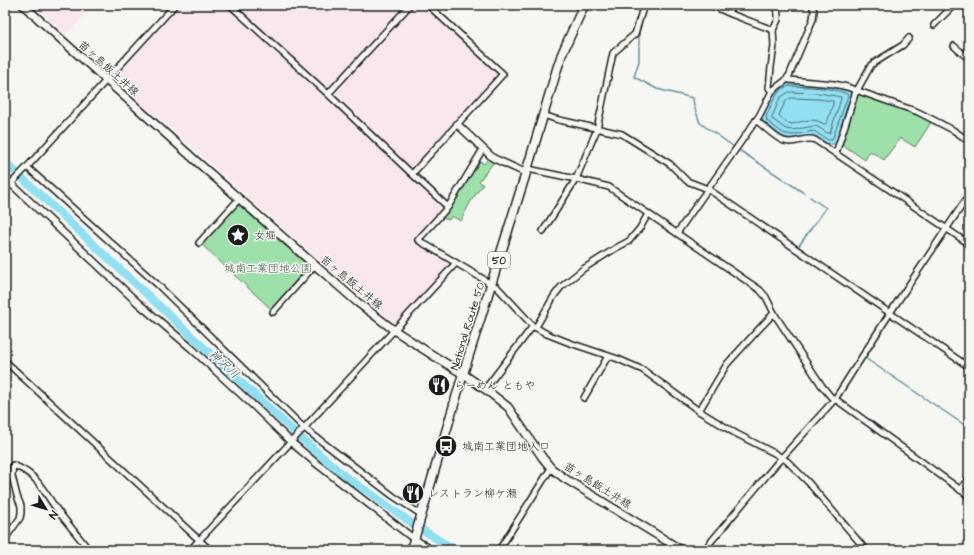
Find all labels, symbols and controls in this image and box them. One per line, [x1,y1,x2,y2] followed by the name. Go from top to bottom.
[75,37,142,100] street label: 苗ヶ島飯土井線
[225,222,251,248] place icon: 女堀
[254,228,276,243] place label: 女堀
[317,252,386,313] street label: 苗ヶ島飯土井線
[488,252,510,268] road number: 50
[224,261,312,276] park label: 城南工業団地公園
[447,280,488,372] street label: National Route 50
[205,346,243,383] water label: 神沢川
[426,372,452,398] restaurant icon: らーめん ともや
[454,378,535,393] place label: らーめん ともや
[433,433,459,459] bus stop icon: 城南工業団地入口
[462,439,550,454] place label: 城南工業団地入口
[561,459,634,512] street label: 苗ヶ島飯土井線
[400,480,426,506] restaurant icon: レストラン柳ケ瀬
[428,486,517,501] place label: レストラン柳ケ瀬
[26,489,66,529] north arrow
[45,508,62,522] text: N

